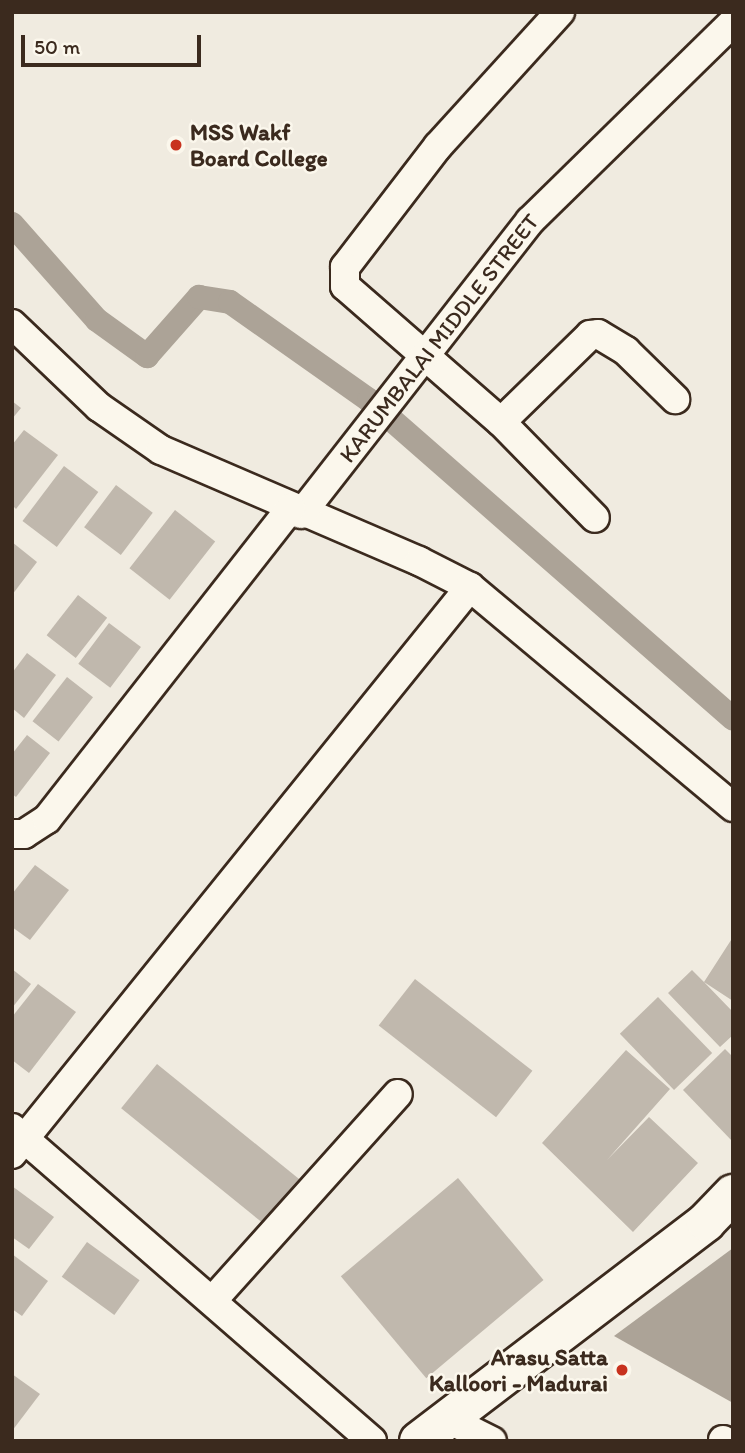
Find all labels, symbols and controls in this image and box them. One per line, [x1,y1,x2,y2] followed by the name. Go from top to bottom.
[24,21,205,65] scale bar
[34,34,80,59] text: 50 m
[190,118,328,172] place label: MSS Wakf Board College
[168,137,184,153] marker: MSS Wakf Board College
[333,208,545,468] street label: KARUMBALAI MIDDLE STREET
[429,1343,608,1397] place label: Arasu Satta Kalloori - Madurai
[614,1362,630,1378] marker: Arasu Satta Kalloori - Madurai

